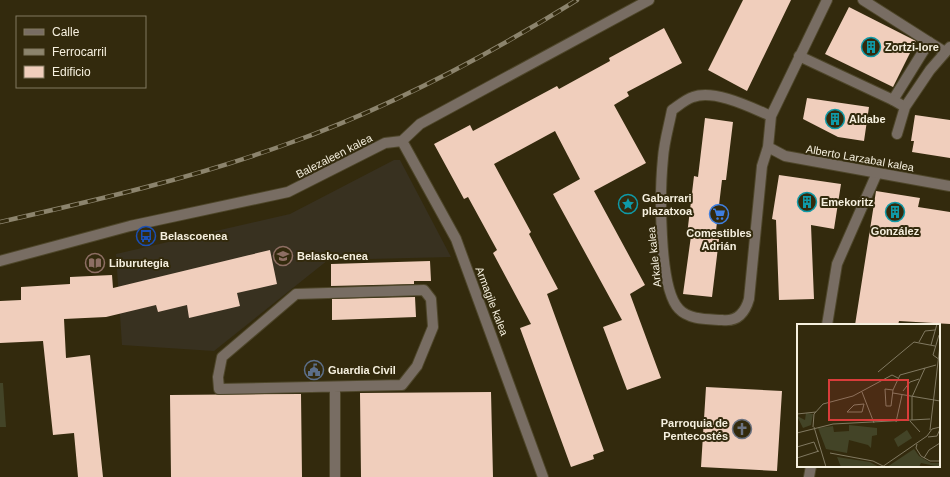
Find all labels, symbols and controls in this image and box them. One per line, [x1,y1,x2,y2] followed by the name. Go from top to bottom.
[16,16,146,88] legend
[52,25,80,39] text: Calle
[860,36,882,58] building icon: Zortzi-lore
[885,41,939,53] place label: Zortzi-lore
[52,45,107,59] text: Ferrocarril
[52,65,91,79] text: Edificio
[824,108,846,130] building icon: Aldabe
[849,113,886,125] place label: Aldabe
[294,131,375,180] street label: Balezaleen kalea
[805,143,916,174] street label: Alberto Larzabal kalea
[796,191,818,213] building icon: Emekoritz
[642,192,693,217] place label: Gabarrari plazatxoa
[617,193,639,215] place icon: Gabarrari plazatxoa
[821,196,874,208] place label: Emekoritz
[884,201,906,223] building icon: González
[708,203,730,225] supermarket icon: Comestibles Adrián
[135,225,157,247] bus stop icon: Belascoenea
[645,225,663,288] street label: Arkale kalea
[871,225,920,237] place label: González
[686,227,752,252] place label: Comestibles Adrián
[160,230,228,242] place label: Belascoenea
[272,245,294,267] school or university icon: Belasko-enea
[297,250,369,262] place label: Belasko-enea
[84,252,106,274] library icon: Liburutegia
[109,257,170,269] place label: Liburutegia
[473,265,511,338] street label: Armagile kalea
[797,324,940,467] inset map
[303,359,325,381] public building icon: Guardia Civil
[328,364,396,376] place label: Guardia Civil
[661,417,728,442] place label: Parroquia de Pentecostés
[731,418,753,440] church icon: Parroquia de Pentecostés

